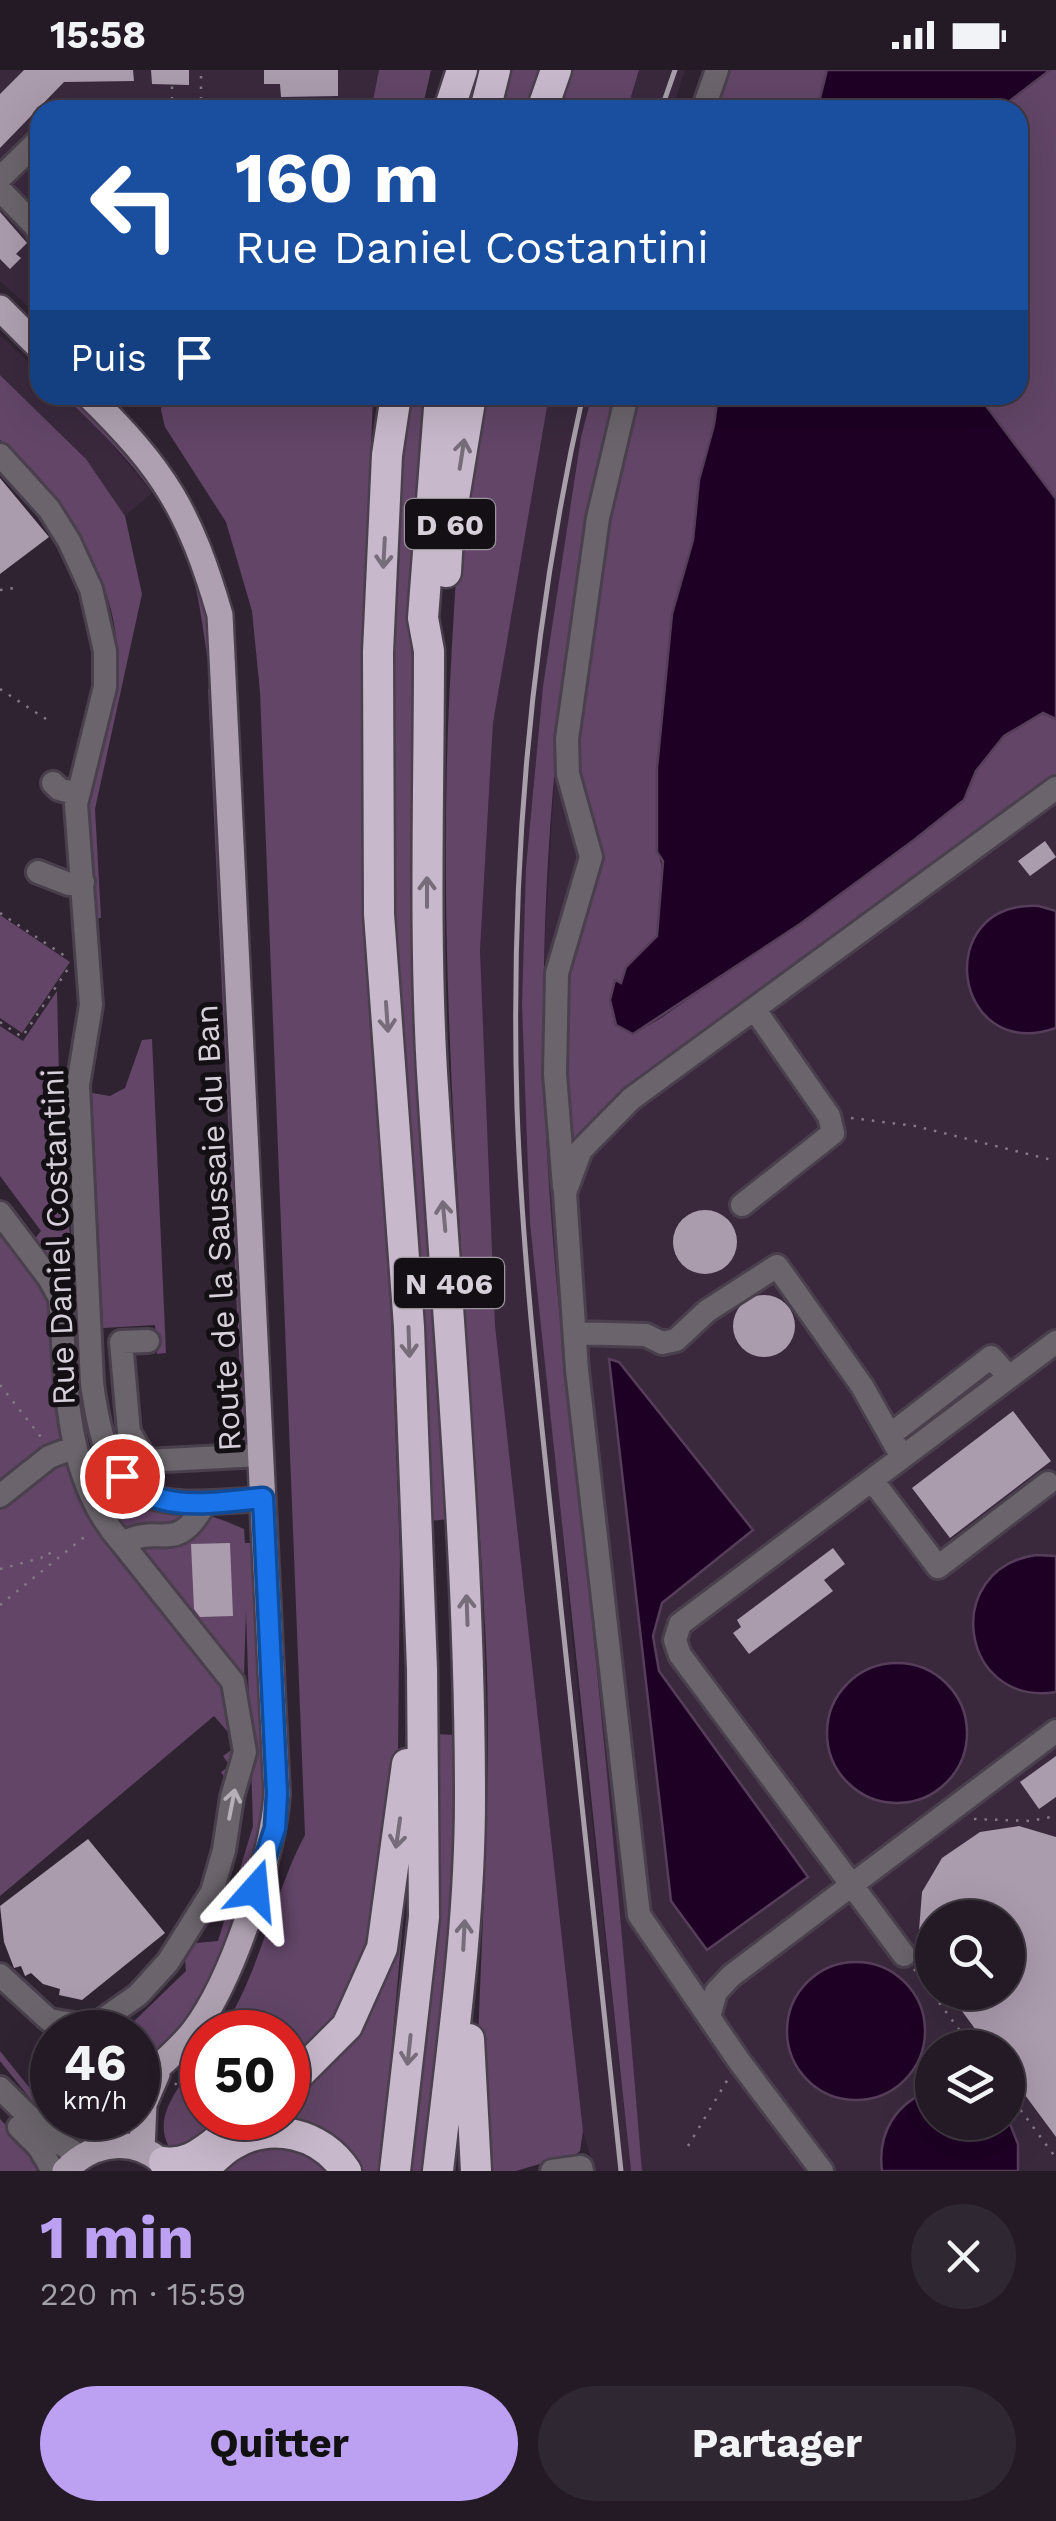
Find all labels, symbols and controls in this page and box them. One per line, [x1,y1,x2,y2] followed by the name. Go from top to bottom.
[50,13,146,57] text: 15:58
[235,137,439,219] text: 160 m
[70,140,200,270] icon: left
[235,221,709,274] text: Rue Daniel Costantini
[167,330,222,385] icon: arrive
[70,336,147,380] text: Puis
[453,438,472,470] one-way arrow
[405,499,495,549] road number: D 60
[374,536,393,568] one-way arrow
[418,876,437,908] one-way arrow
[377,1001,396,1033] one-way arrow
[187,1004,249,1452] street label: Route de la Saussaie du Ban
[33,1068,83,1406] street label: Rue Daniel Costantini
[434,1200,453,1233] one-way arrow
[394,1258,504,1308] road number: N 406
[400,1325,419,1357] one-way arrow
[80,1434,165,1519] pin
[95,1449,150,1504] icon: arrive
[458,1595,476,1628] one-way arrow
[223,1789,242,1821] one-way arrow
[388,1817,406,1849] one-way arrow
[203,1838,307,1942] position arrow
[915,1900,1025,2140] map controls
[915,1900,1025,2010] button: search
[454,1920,473,1952] one-way arrow
[180,2010,310,2140] speed limit sign: 50
[915,2030,1025,2140] button: layers
[63,2033,127,2092] text: 46
[399,2034,418,2066] one-way arrow
[63,2086,127,2115] text: km/h
[40,2202,194,2273] text: 1 min
[911,2204,1016,2309] button: close
[40,2275,246,2313] text: 220 m · 15:59
[40,2386,518,2501] button: Quitter
[538,2386,1016,2501] button: Partager

